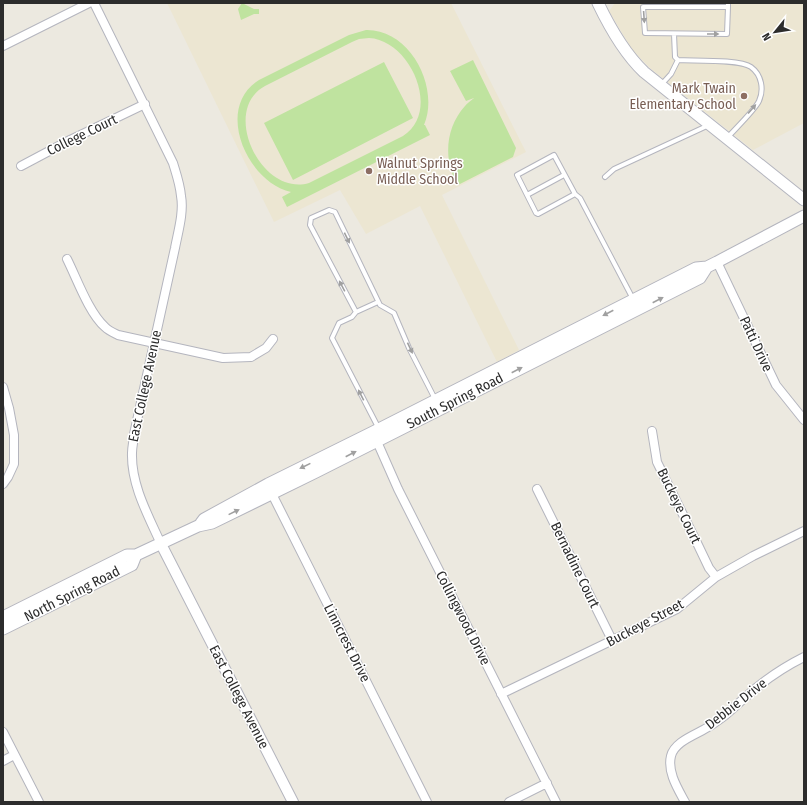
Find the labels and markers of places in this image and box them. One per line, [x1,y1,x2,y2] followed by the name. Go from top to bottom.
[629,80,736,113] place label: Mark Twain Elementary School
[739,91,749,101] marker: Mark Twain Elementary School
[377,155,463,188] place label: Walnut Springs Middle School
[364,166,374,176] marker: Walnut Springs Middle School

